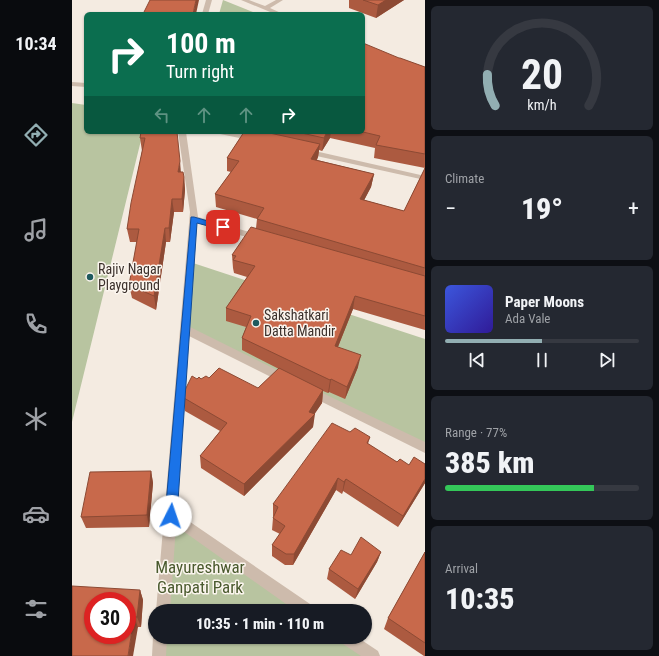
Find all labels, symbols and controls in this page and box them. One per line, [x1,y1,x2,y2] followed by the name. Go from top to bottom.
[166,27,236,60] text: 100 m
[100,28,152,80] icon: right
[15,33,57,54] text: 10:34
[521,50,563,99] text: 20
[166,61,234,82] text: Turn right
[527,97,557,113] text: km/h
[151,104,173,126] icon: left
[193,104,215,126] icon: ahead
[235,104,257,126] icon: ahead
[277,104,299,126] icon: right
[22,121,50,149] icon: directions
[445,171,484,186] text: Climate
[521,191,563,226] text: 19°
[445,196,456,221] text: −
[628,196,639,221] text: +
[206,210,240,244] pin
[22,216,50,244] icon: music
[212,216,234,238] icon: arrive
[98,261,161,293] place label: Rajiv Nagar Playground
[85,272,95,282] marker: Rajiv Nagar Playground
[505,293,584,311] text: Paper Moons
[264,307,335,339] place label: Sakshatkari Datta Mandir
[22,310,50,338] icon: phone
[505,311,550,326] text: Ada Vale
[251,318,261,328] marker: Sakshatkari Datta Mandir
[466,349,488,371] icon: previous
[531,349,553,371] icon: pause
[596,349,618,371] icon: next
[22,405,50,433] icon: climate
[445,425,507,440] text: Range · 77%
[445,445,534,480] text: 385 km
[150,495,192,537] position arrow
[22,500,50,528] icon: car
[155,557,245,597] park label: Mayureshwar Ganpati Park
[445,561,478,576] text: Arrival
[445,581,514,616] text: 10:35
[84,592,136,644] speed limit sign: 30
[22,595,50,623] icon: filters
[196,615,324,633] text: 10:35 · 1 min · 110 m

